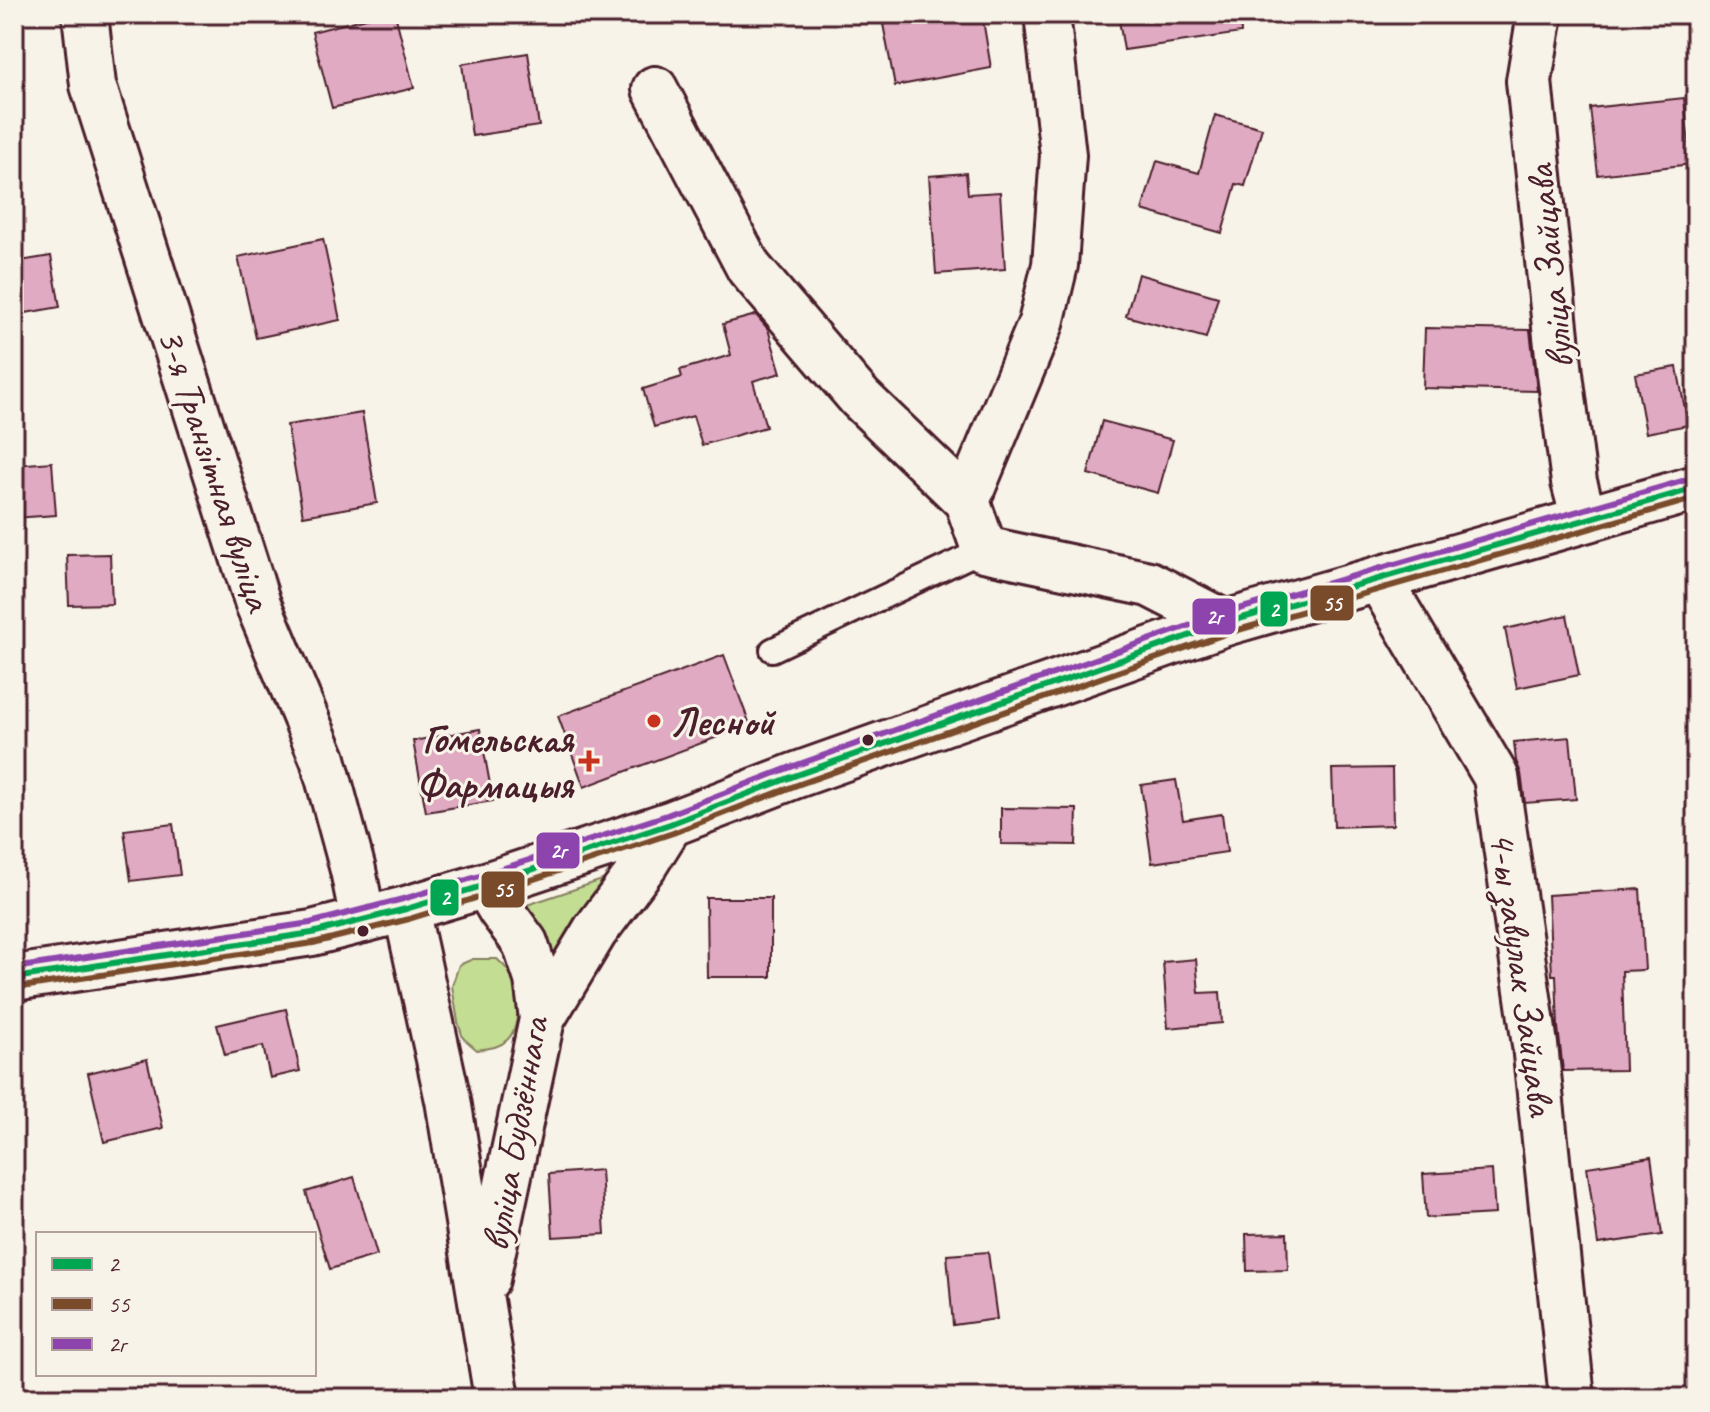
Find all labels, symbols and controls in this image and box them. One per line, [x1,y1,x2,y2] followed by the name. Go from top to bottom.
[1514,160,1586,371] street label: вуліца Зайцава
[146,322,285,619] street label: 3-я Транзітная вуліца
[1309,584,1355,622] line badge: 55
[1259,590,1289,628] line badge: 2
[1322,590,1344,618] text: 55
[1269,596,1281,624] text: 2
[1191,597,1237,636] line badge: 2г
[1206,603,1226,631] text: 2г
[670,697,777,747] place label: Лесной
[645,712,663,730] marker: Лесной
[417,714,575,810] place label: Гомельская Фармацыя
[860,732,876,748] unlabelled marker
[580,752,598,770] marker: Гомельская Фармацыя
[1477,828,1567,1122] street label: 4-ы завулак Зайцава
[535,831,581,870] line badge: 2г
[550,837,570,865] text: 2г
[480,870,526,909] line badge: 55
[493,876,515,904] text: 55
[429,878,460,917] line badge: 2
[440,884,452,912] text: 2
[355,923,371,939] unlabelled marker
[470,1011,561,1255] street label: вуліца Будзённага
[36,1232,316,1376] legend
[108,1249,121,1279] text: 2
[108,1289,131,1319] text: 55
[108,1329,129,1359] text: 2г

